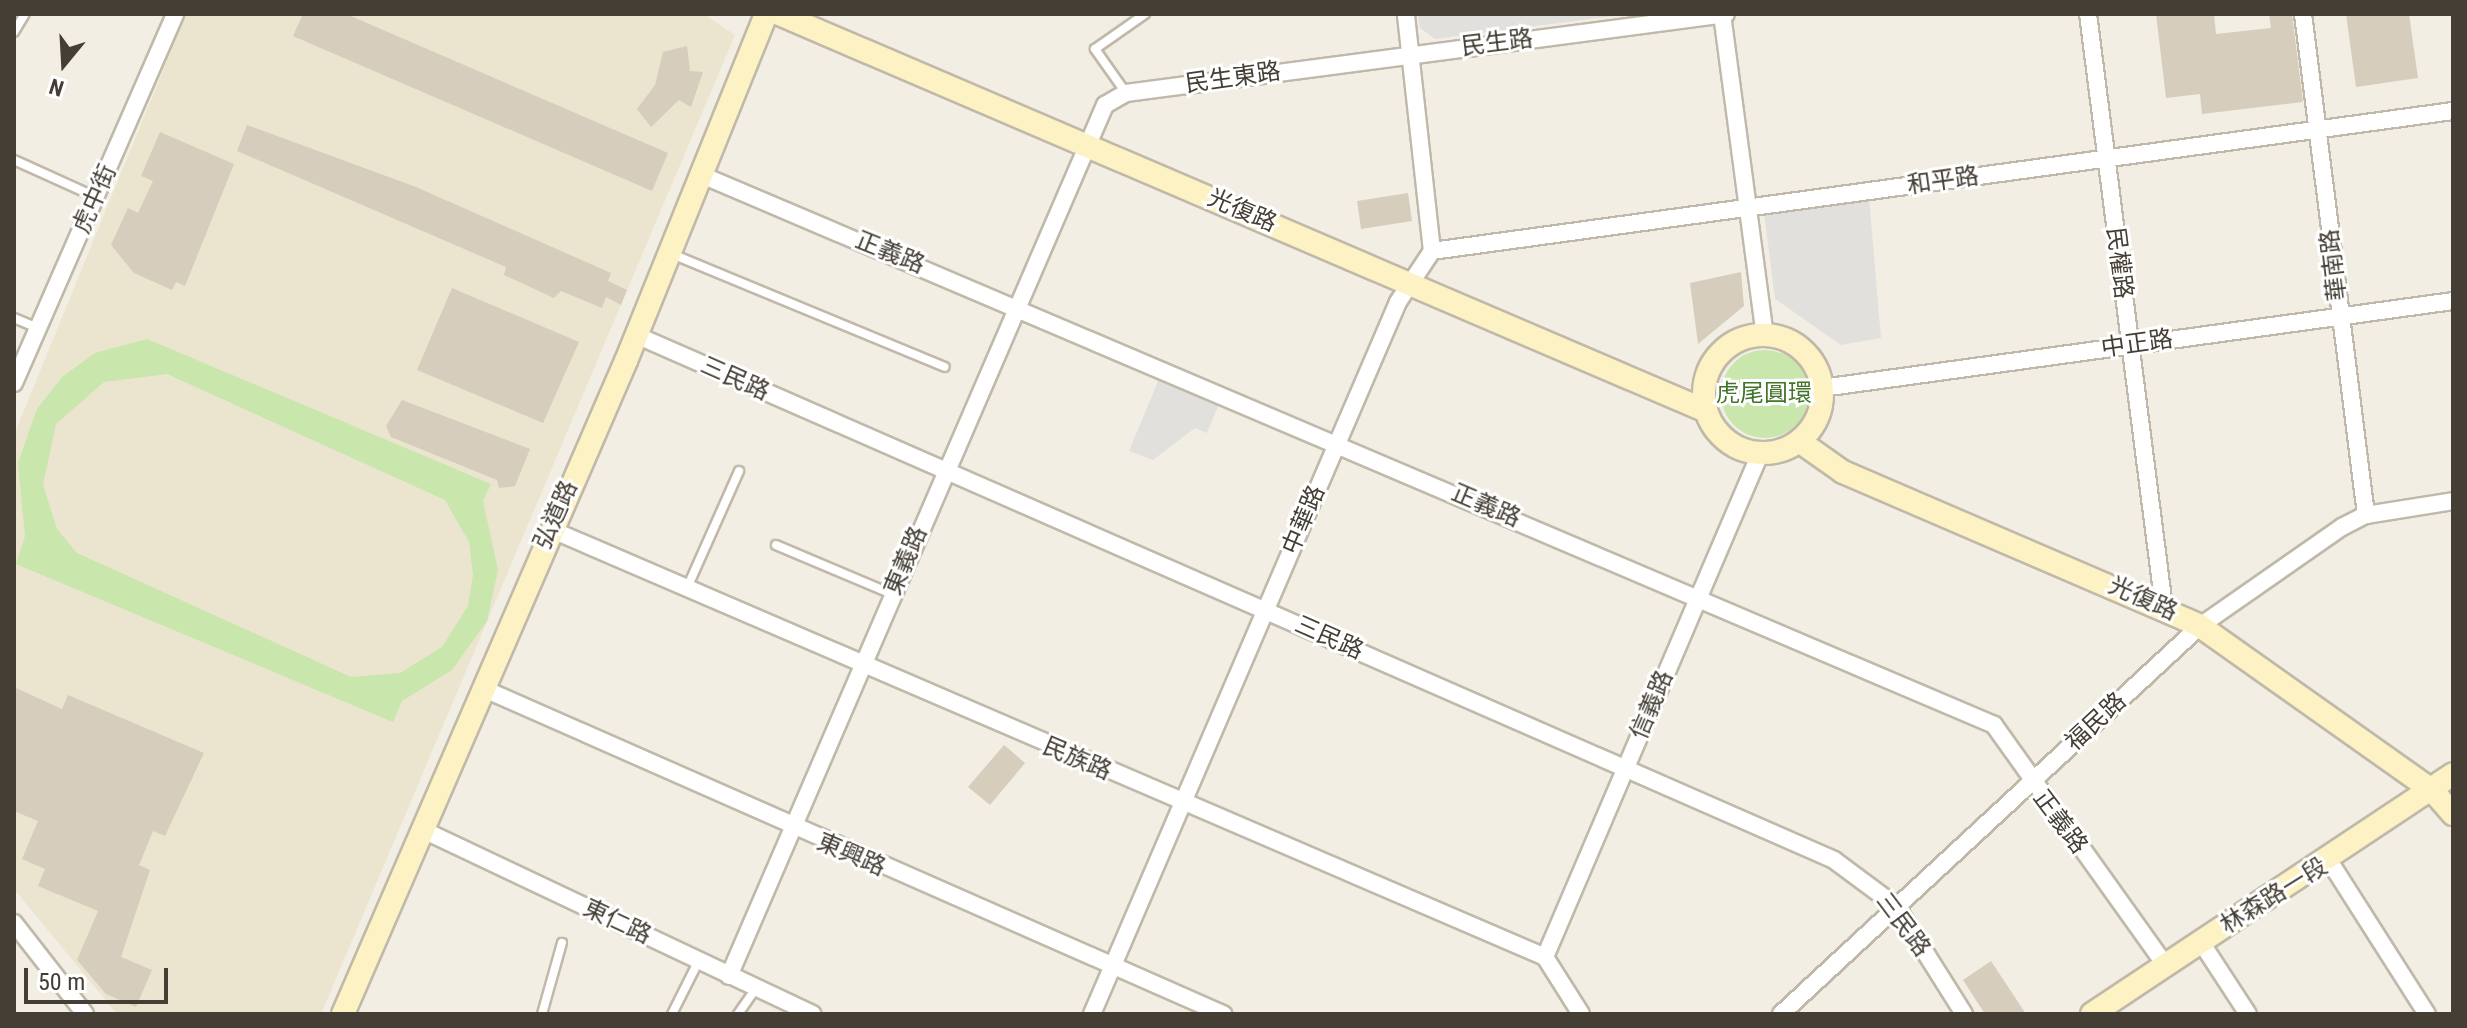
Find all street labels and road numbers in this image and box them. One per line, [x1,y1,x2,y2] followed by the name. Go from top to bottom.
[1460,24,1534,62] street label: 民生路
[1183,57,1283,99] street label: 民生東路
[67,160,123,238] street label: 虎中街
[1905,162,1981,200] street label: 和平路
[1203,184,1281,238] street label: 光復路
[851,226,929,280] street label: 正義路
[2100,226,2138,300] street label: 民權路
[2315,228,2353,302] street label: 華南路
[2099,325,2175,363] street label: 中正路
[696,351,774,407] street label: 三民路
[528,476,584,554] street label: 弘道路
[1447,479,1525,533] street label: 正義路
[1277,481,1331,559] street label: 中華路
[879,522,933,600] street label: 東義路
[2104,571,2182,627] street label: 光復路
[1290,610,1368,666] street label: 三民路
[1625,666,1679,744] street label: 信義路
[2060,687,2132,757] street label: 福民路
[1038,732,1116,786] street label: 民族路
[2027,785,2093,859] street label: 正義路
[812,828,890,882] street label: 東興路
[2215,852,2333,940] street label: 林森路一段
[1870,888,1936,962] street label: 三民路
[578,894,656,950] street label: 東仁路

